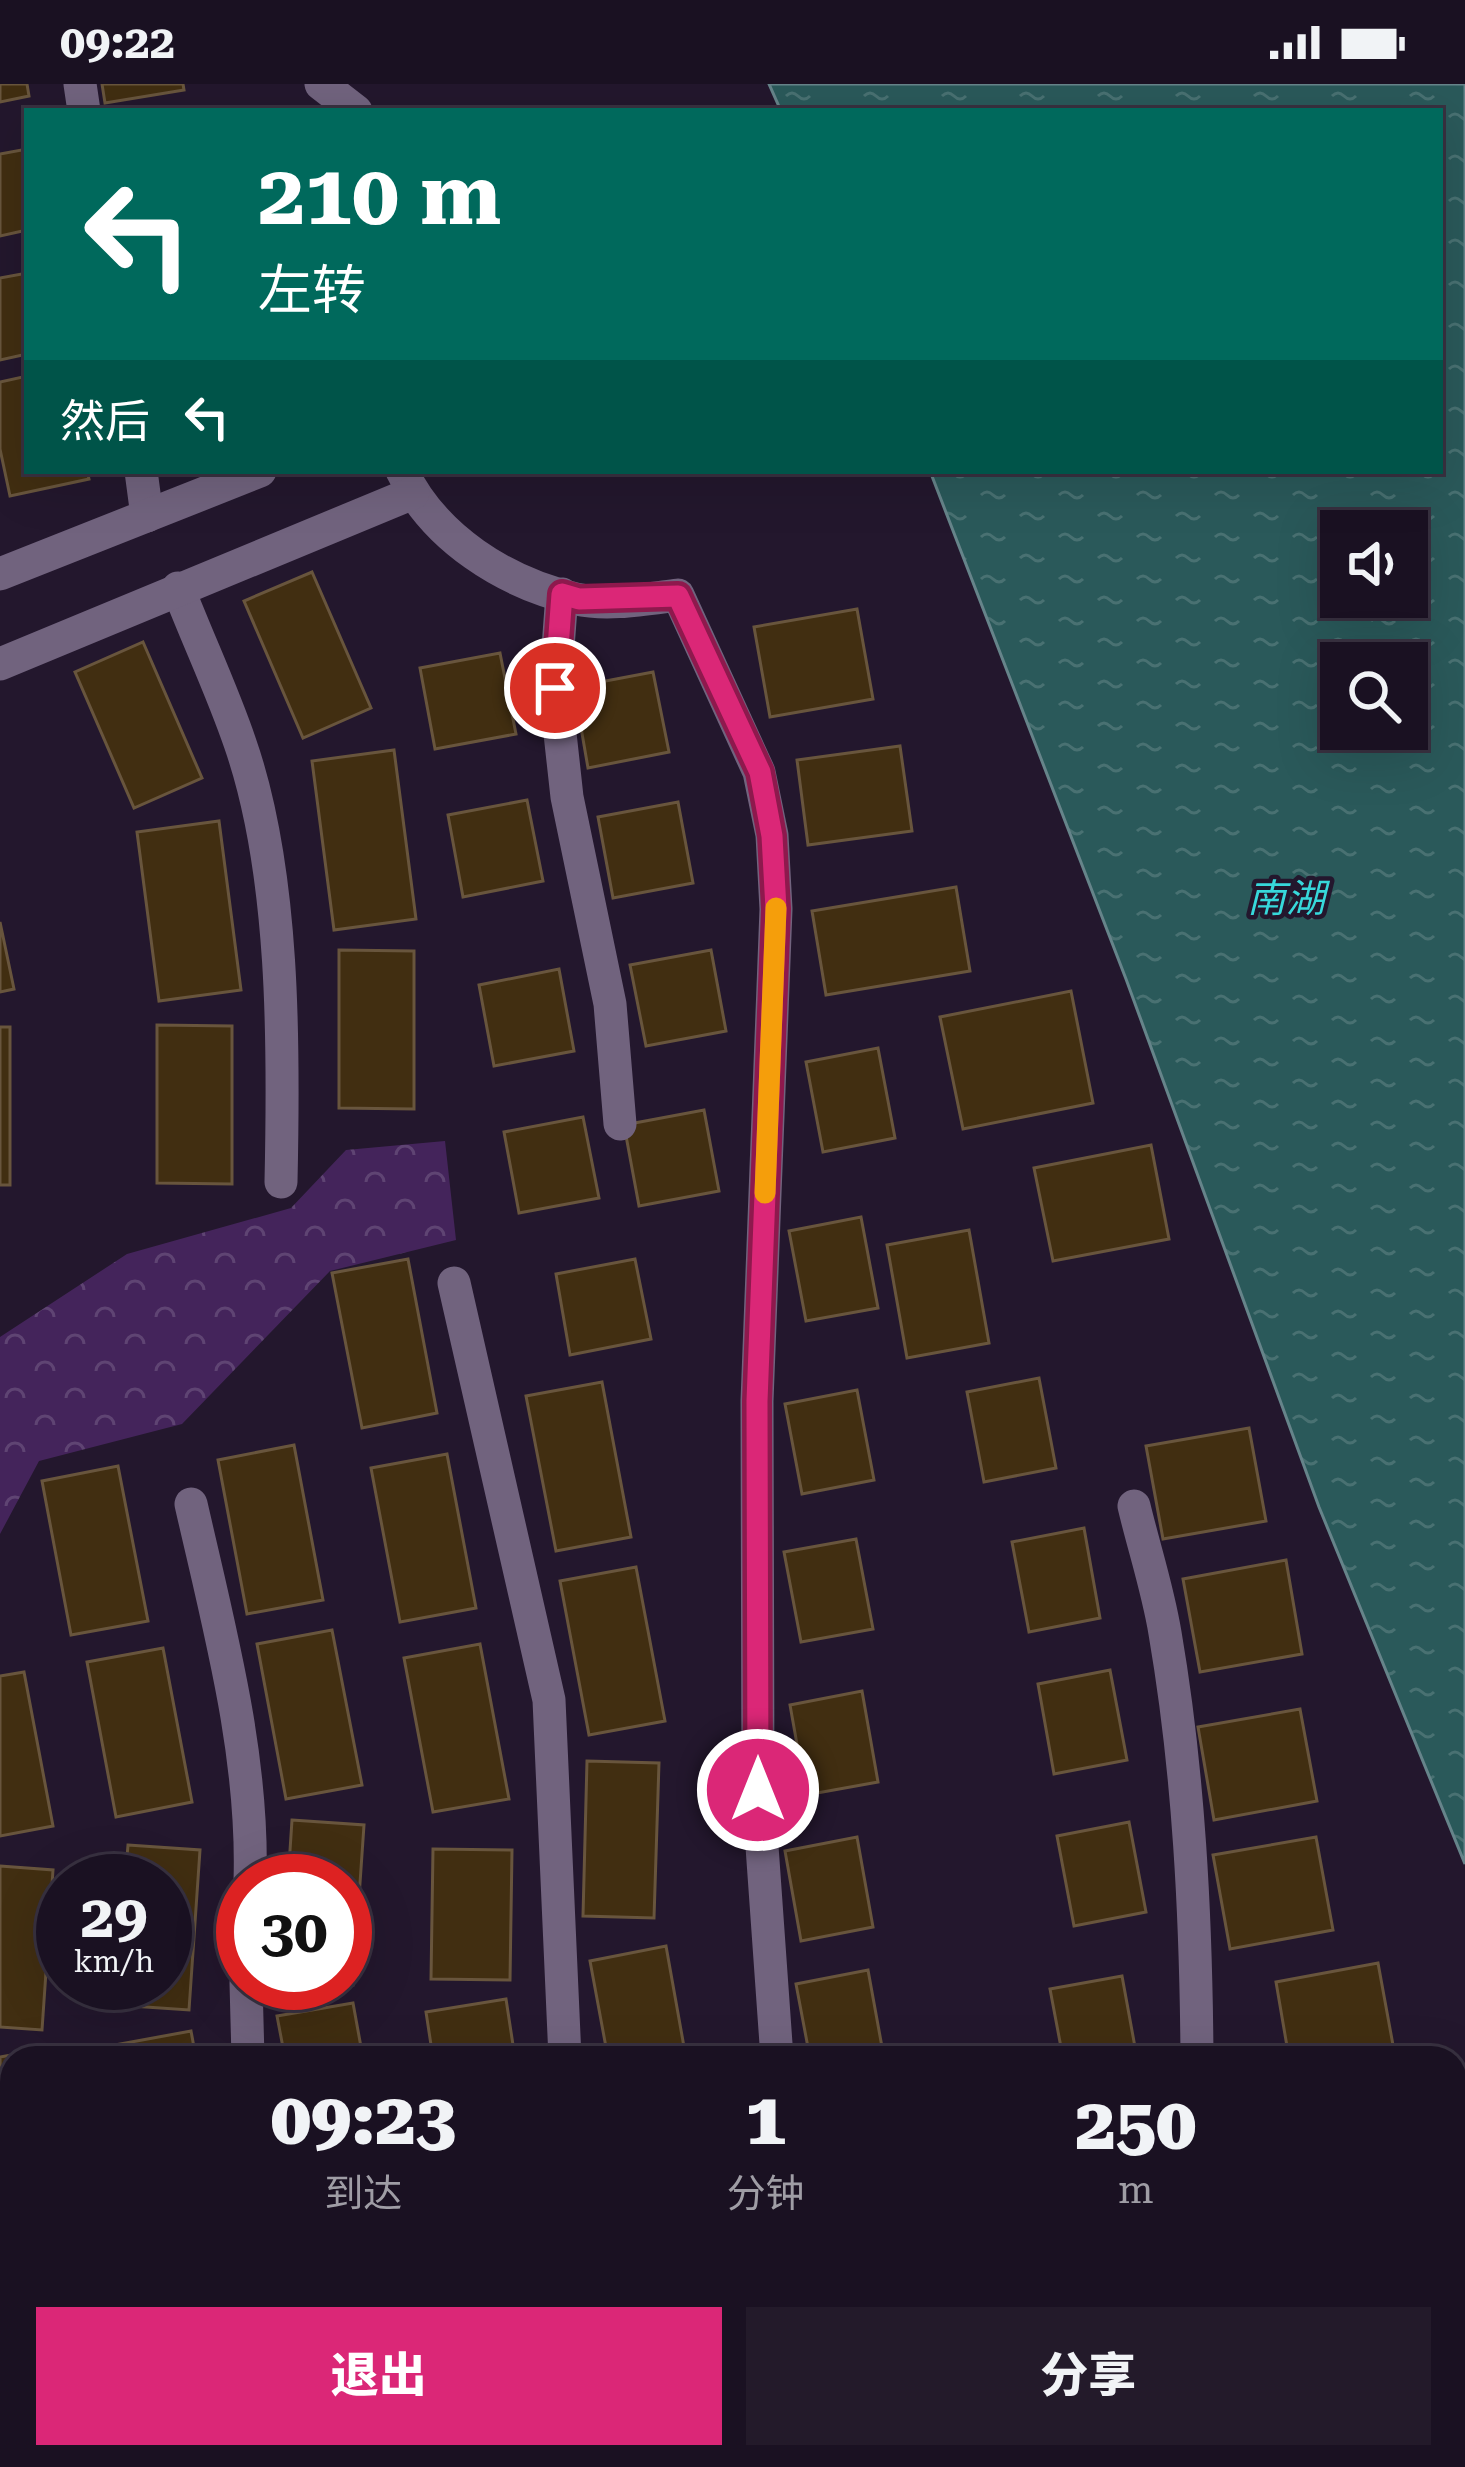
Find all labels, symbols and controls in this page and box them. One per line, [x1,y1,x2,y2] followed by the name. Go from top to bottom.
[60,16,175,69] text: 09:22
[258,146,501,244] text: 210 m
[60,156,216,312] icon: left
[258,259,366,322] text: 左转
[174,384,240,450] icon: left
[60,395,150,448] text: 然后
[1320,510,1428,750] map controls
[1320,510,1428,618] button: sound
[504,637,606,739] pin
[1320,642,1428,750] button: search
[522,655,588,721] icon: arrive
[1247,876,1331,922] water label: 南湖
[695,1727,821,1853] position arrow
[216,1854,372,2010] speed limit sign: 30
[80,1881,148,1952] text: 29
[74,1944,154,1979] text: km/h
[271,2077,456,2162] text: 09:23
[745,2077,786,2162] text: 1
[1075,2082,1196,2167] text: 250
[1118,2167,1154,2213] text: m
[324,2171,402,2217] text: 到达
[727,2171,805,2217] text: 分钟
[36,2307,722,2445] button: 退出
[746,2307,1431,2445] button: 分享

